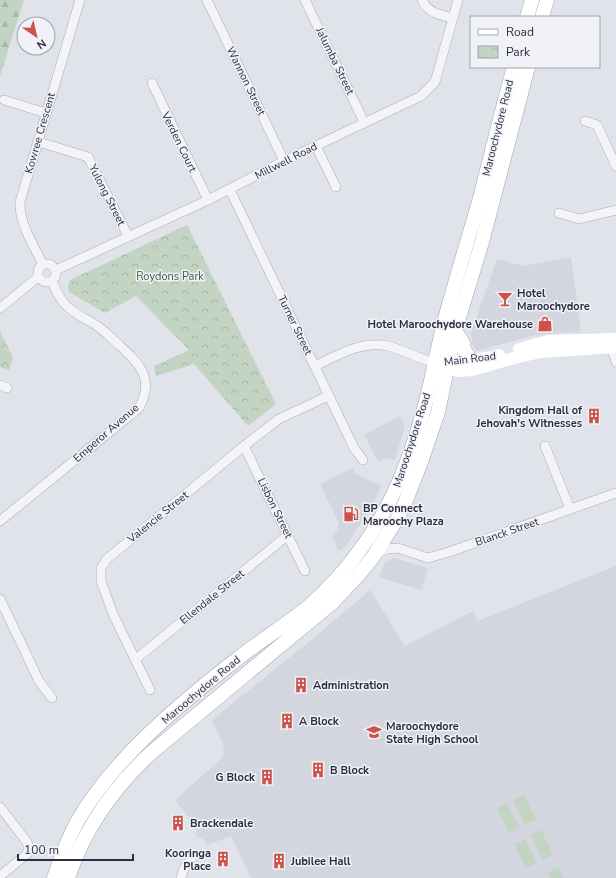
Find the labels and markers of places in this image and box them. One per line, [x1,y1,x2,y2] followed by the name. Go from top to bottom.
[517,286,590,314] place label: Hotel Maroochydore
[496,290,514,308] bar icon: Hotel Maroochydore
[536,315,554,333] shop icon: Hotel Maroochydore Warehouse
[368,317,533,332] place label: Hotel Maroochydore Warehouse
[476,403,583,431] place label: Kingdom Hall of Jehovah's Witnesses
[585,407,603,425] building icon: Kingdom Hall of Jehovah's Witnesses
[363,501,444,529] place label: BP Connect Maroochy Plaza
[342,505,360,523] fuel station icon: BP Connect Maroochy Plaza
[292,676,310,694] building icon: Administration
[313,678,389,693] place label: Administration
[278,712,296,730] building icon: A Block
[299,714,340,729] place label: A Block
[386,719,479,747] place label: Maroochydore State High School
[365,723,383,741] school or university icon: Maroochydore State High School
[309,761,327,779] building icon: B Block
[330,763,370,778] place label: B Block
[258,768,276,786] building icon: G Block
[215,770,256,785] place label: G Block
[169,814,187,832] building icon: Brackendale
[190,816,253,831] place label: Brackendale
[165,846,211,874] place label: Kooringa Place
[214,850,232,868] building icon: Kooringa Place
[270,852,288,870] building icon: Jubilee Hall
[290,854,351,869] place label: Jubilee Hall

